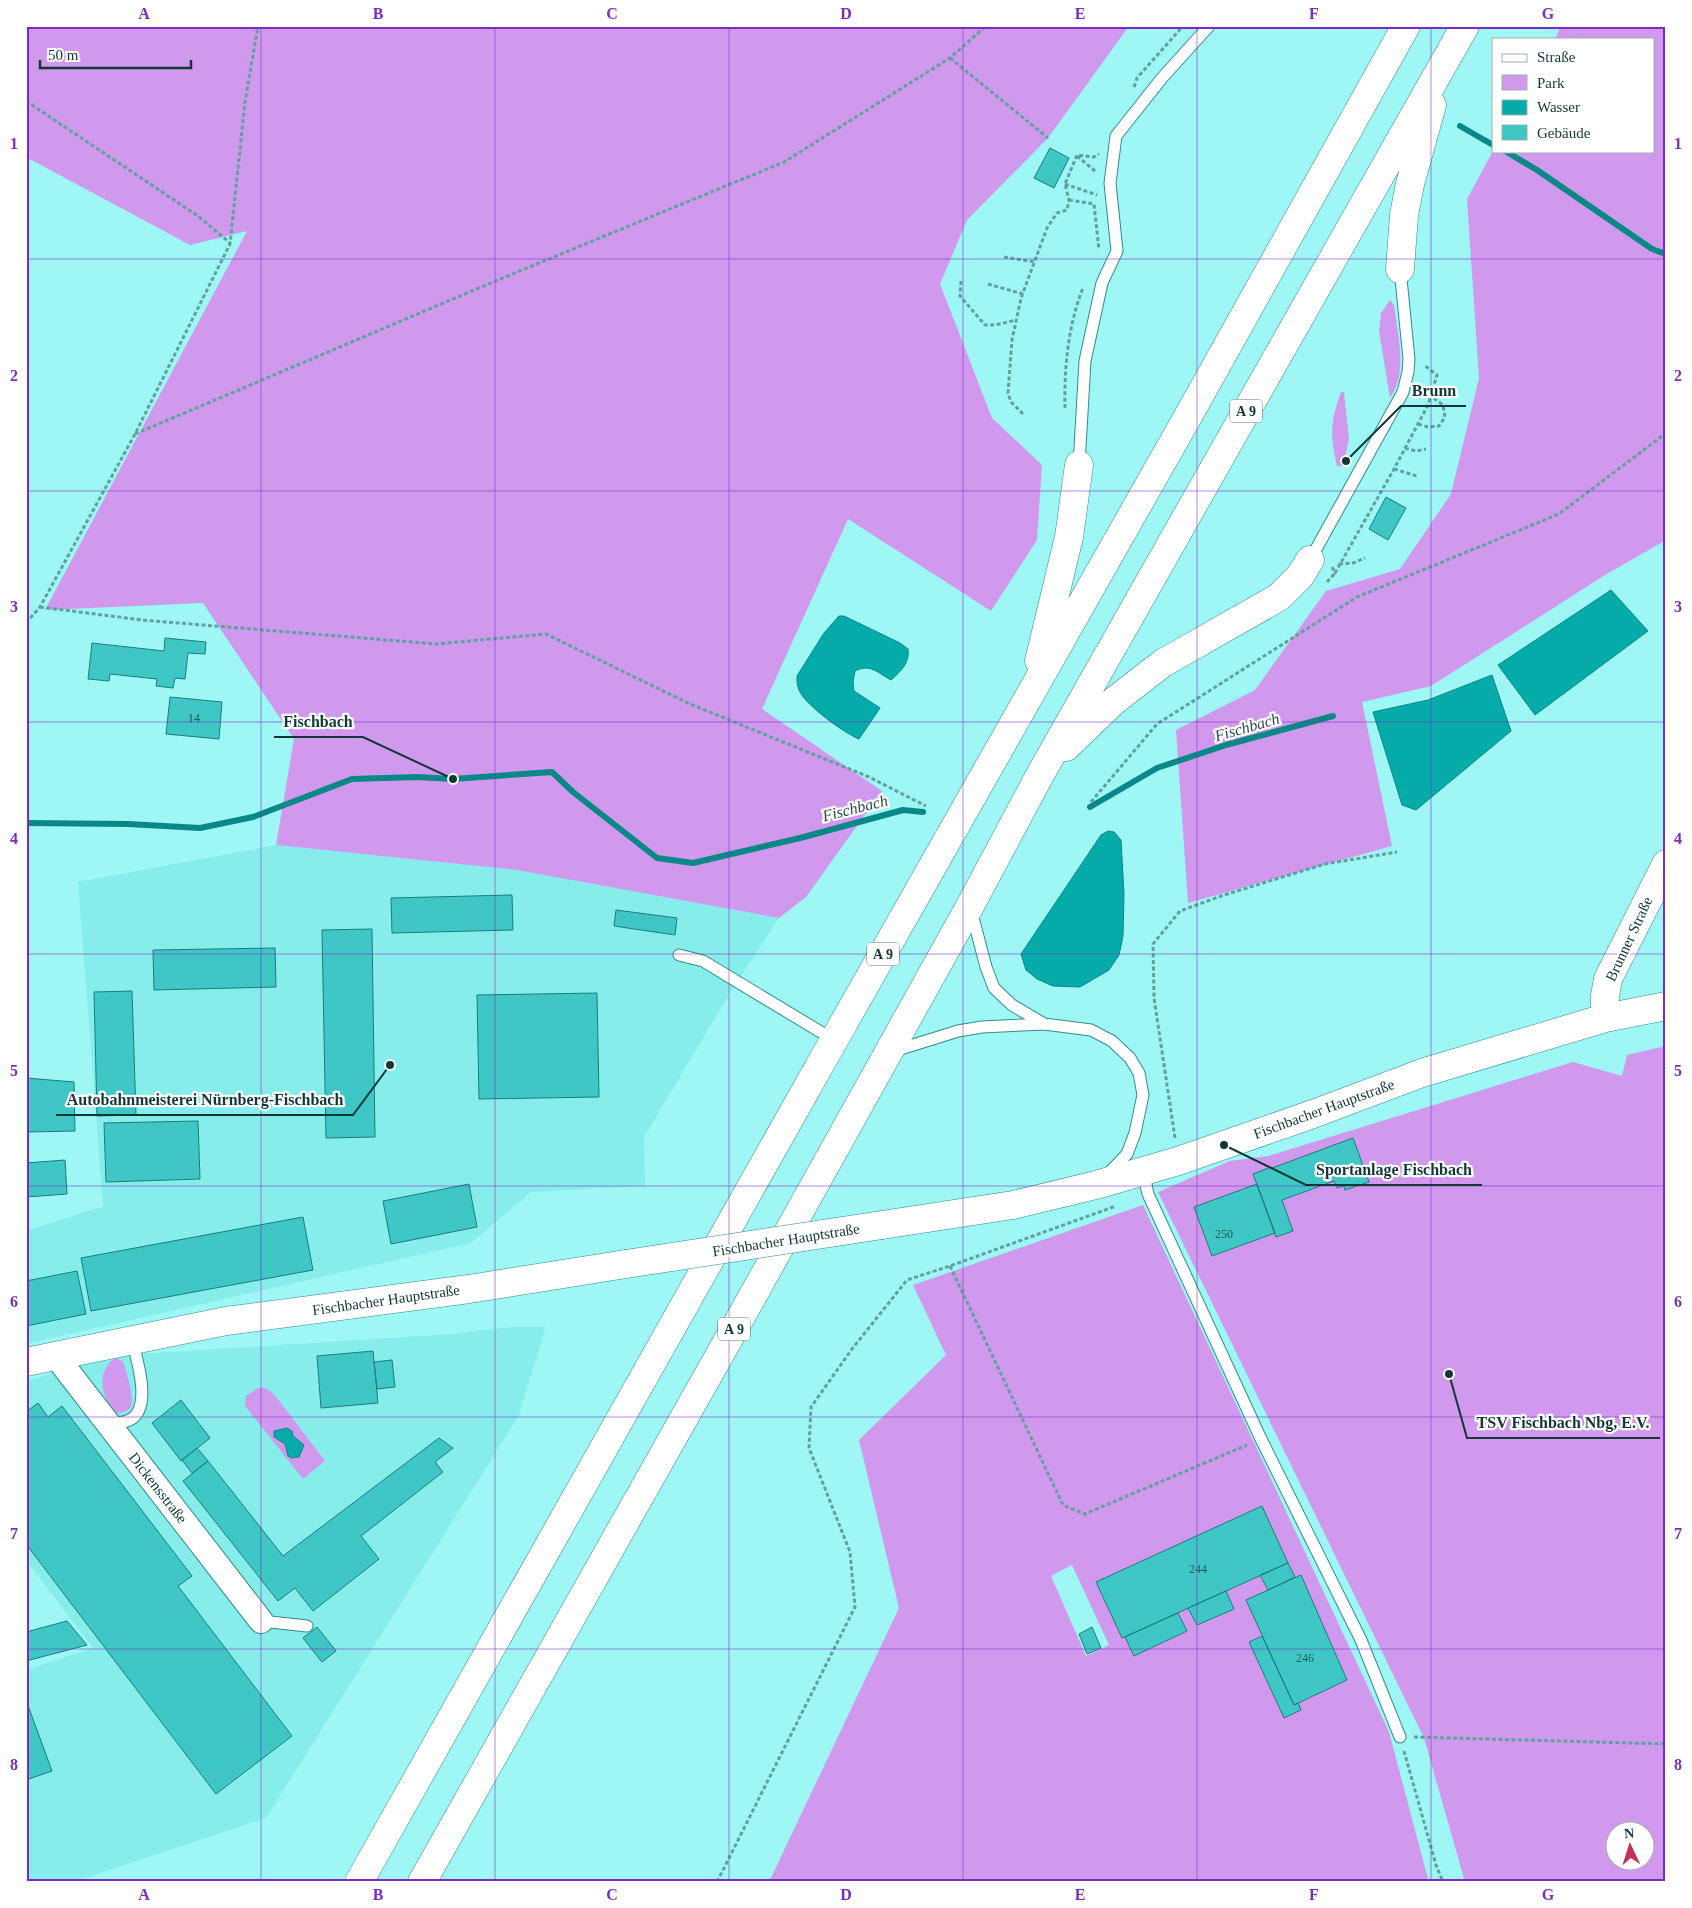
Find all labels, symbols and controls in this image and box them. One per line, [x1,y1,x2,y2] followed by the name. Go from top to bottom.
[138,5,150,22] text: A
[373,5,384,22] text: B
[606,5,618,22] text: C
[840,5,852,22] text: D
[1075,5,1085,22] text: E
[1309,5,1319,22] text: F
[1542,5,1555,22] text: G
[40,38,191,70] scale bar
[1492,38,1654,152] legend
[48,47,79,63] text: 50 m
[1537,49,1576,65] text: Straße
[1537,75,1565,91] text: Park
[1537,99,1580,115] text: Wasser
[1537,125,1591,141] text: Gebäude
[10,135,18,152] text: 1
[1674,135,1682,152] text: 1
[10,367,18,384] text: 2
[1674,367,1682,384] text: 2
[1401,375,1466,406] callout: Brunn
[1412,382,1456,399] text: Brunn
[1230,400,1262,422] road number: A 9
[10,598,18,615] text: 3
[1674,598,1682,615] text: 3
[274,706,363,737] callout: Fischbach
[1212,710,1281,745] water label: Fischbach
[188,711,200,725] house number: 14
[283,713,353,730] text: Fischbach
[820,792,889,825] water label: Fischbach
[10,830,18,847] text: 4
[1674,830,1682,847] text: 4
[1602,894,1656,984] street label: Brunner Straße
[867,942,899,966] road number: A 9
[10,1062,18,1079] text: 5
[1674,1062,1682,1079] text: 5
[1251,1076,1397,1142] street label: Fischbacher Hauptstraße
[56,1084,353,1115] callout: Autobahnmeisterei Nürnberg-Fischbach
[67,1091,343,1109] text: Autobahnmeisterei Nürnberg-Fischbach
[1306,1154,1482,1185] callout: Sportanlage Fischbach
[1316,1161,1472,1179] text: Sportanlage Fischbach
[711,1220,861,1260] street label: Fischbacher Hauptstraße
[1215,1227,1233,1241] house number: 250
[311,1282,461,1318] street label: Fischbacher Hauptstraße
[10,1293,18,1310] text: 6
[1674,1293,1682,1310] text: 6
[718,1318,750,1340] road number: A 9
[1467,1407,1660,1438] callout: TSV Fischbach Nbg, E.V.
[1477,1414,1649,1432] text: TSV Fischbach Nbg, E.V.
[126,1450,191,1527] street label: Dickensstraße
[10,1525,18,1542] text: 7
[1674,1525,1682,1542] text: 7
[1189,1562,1207,1576] house number: 244
[1296,1651,1314,1665] house number: 246
[10,1756,18,1773] text: 8
[1674,1756,1682,1773] text: 8
[1604,1820,1654,1870] north arrow
[1624,1826,1635,1841] text: N
[138,1886,150,1903] text: A
[373,1886,384,1903] text: B
[606,1886,618,1903] text: C
[840,1886,852,1903] text: D
[1075,1886,1085,1903] text: E
[1309,1886,1319,1903] text: F
[1542,1886,1555,1903] text: G

